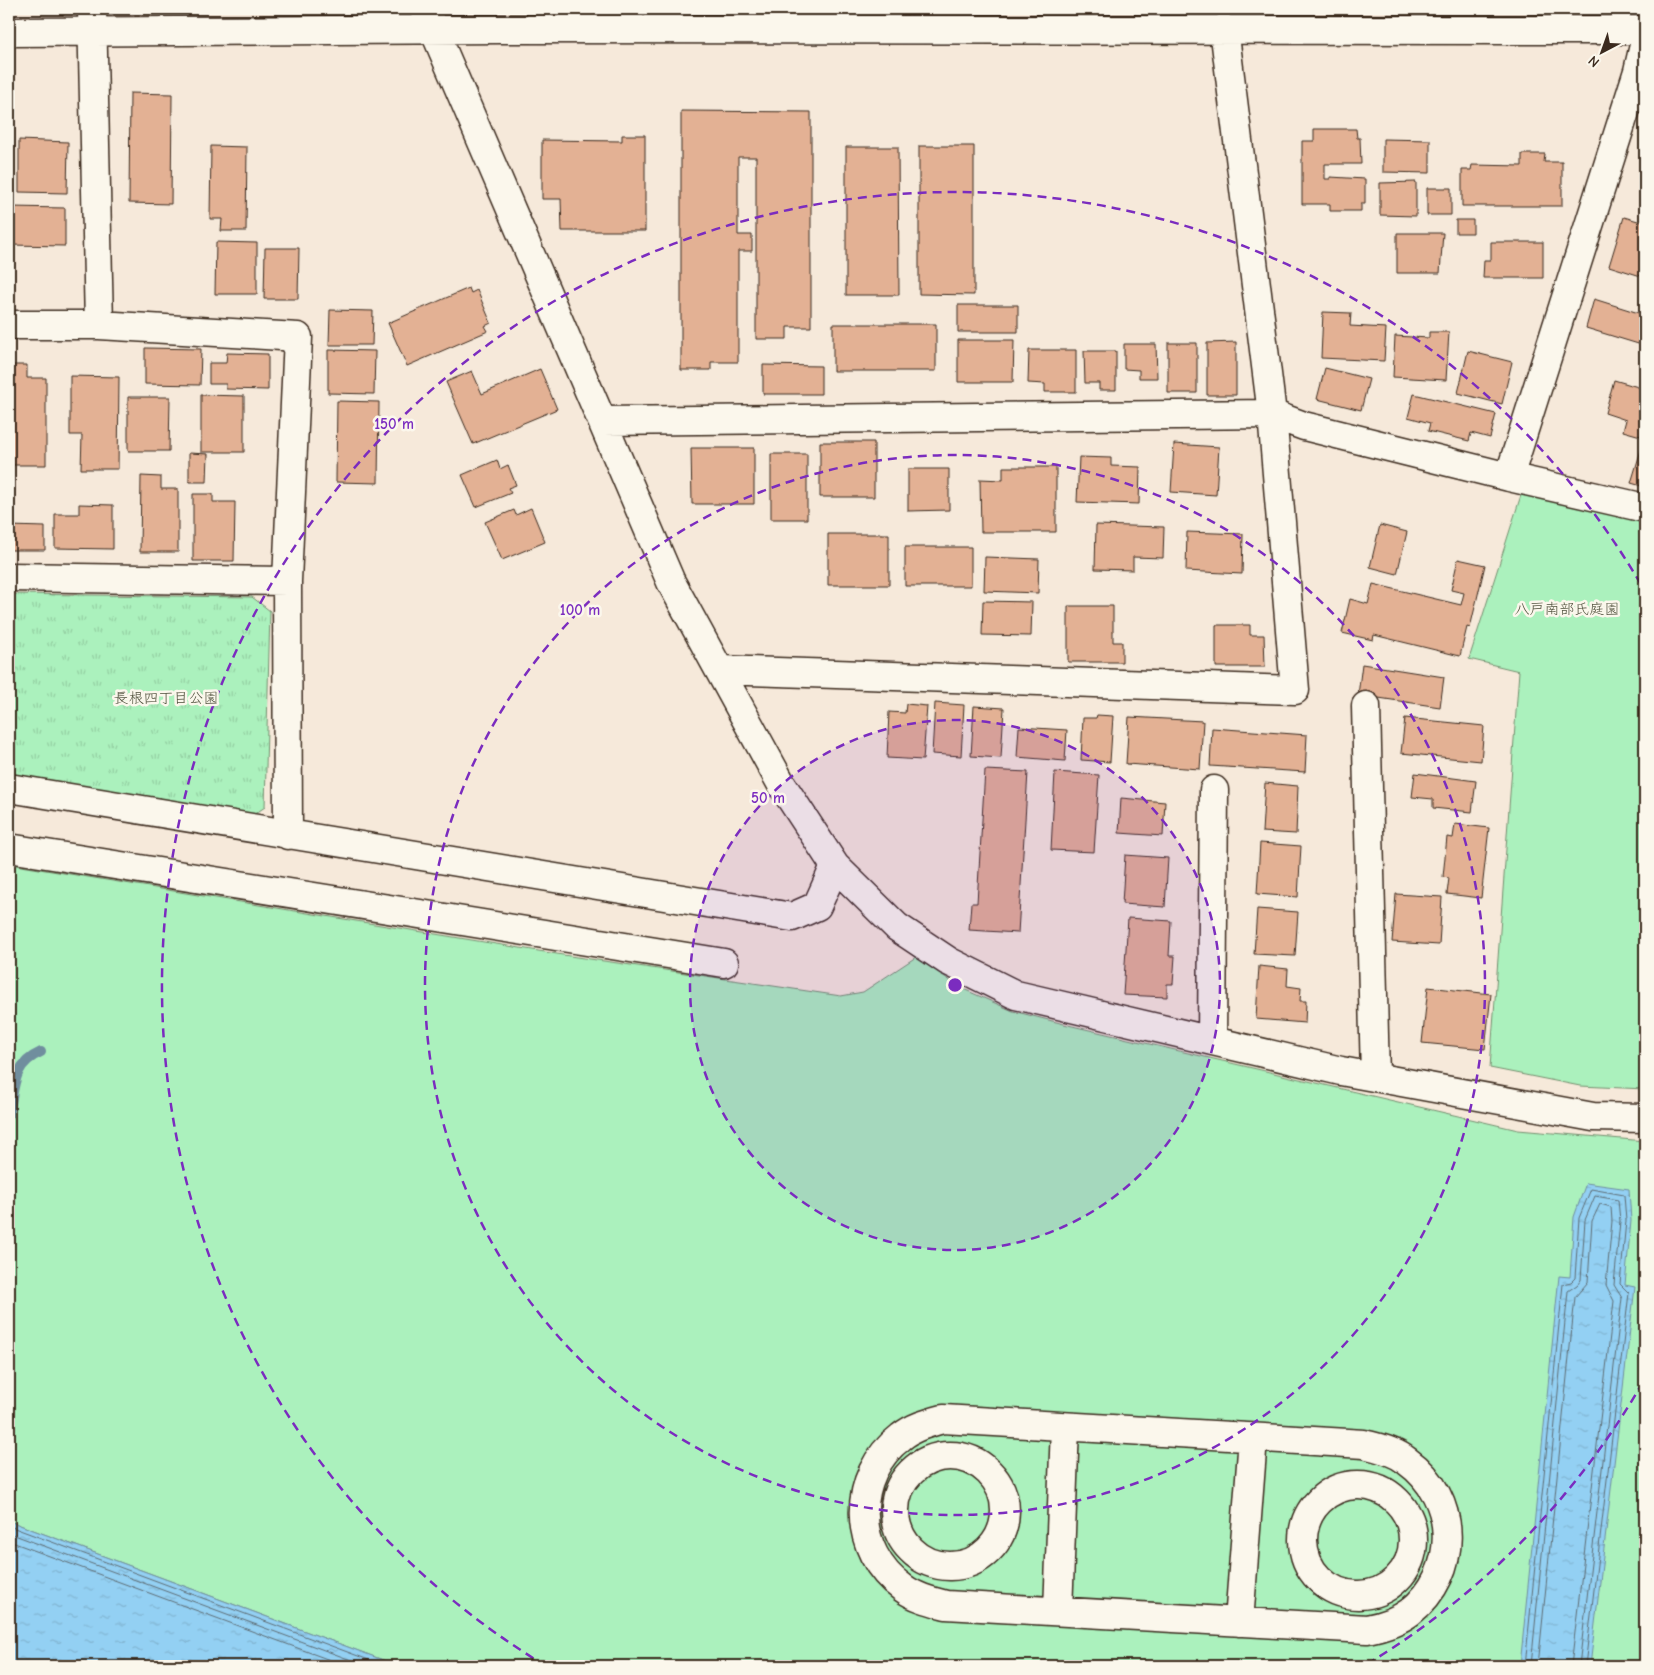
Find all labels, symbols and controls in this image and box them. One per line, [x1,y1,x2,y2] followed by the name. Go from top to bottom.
[1576,28,1626,78] north arrow
[1585,52,1603,71] text: N
[374,415,414,433] text: 150 m
[1514,600,1620,618] park label: 八戸南部氏庭園
[560,601,600,619] text: 100 m
[113,689,219,707] park label: 長根四丁目公園
[751,789,785,807] text: 50 m
[946,976,964,994] centre of rings

